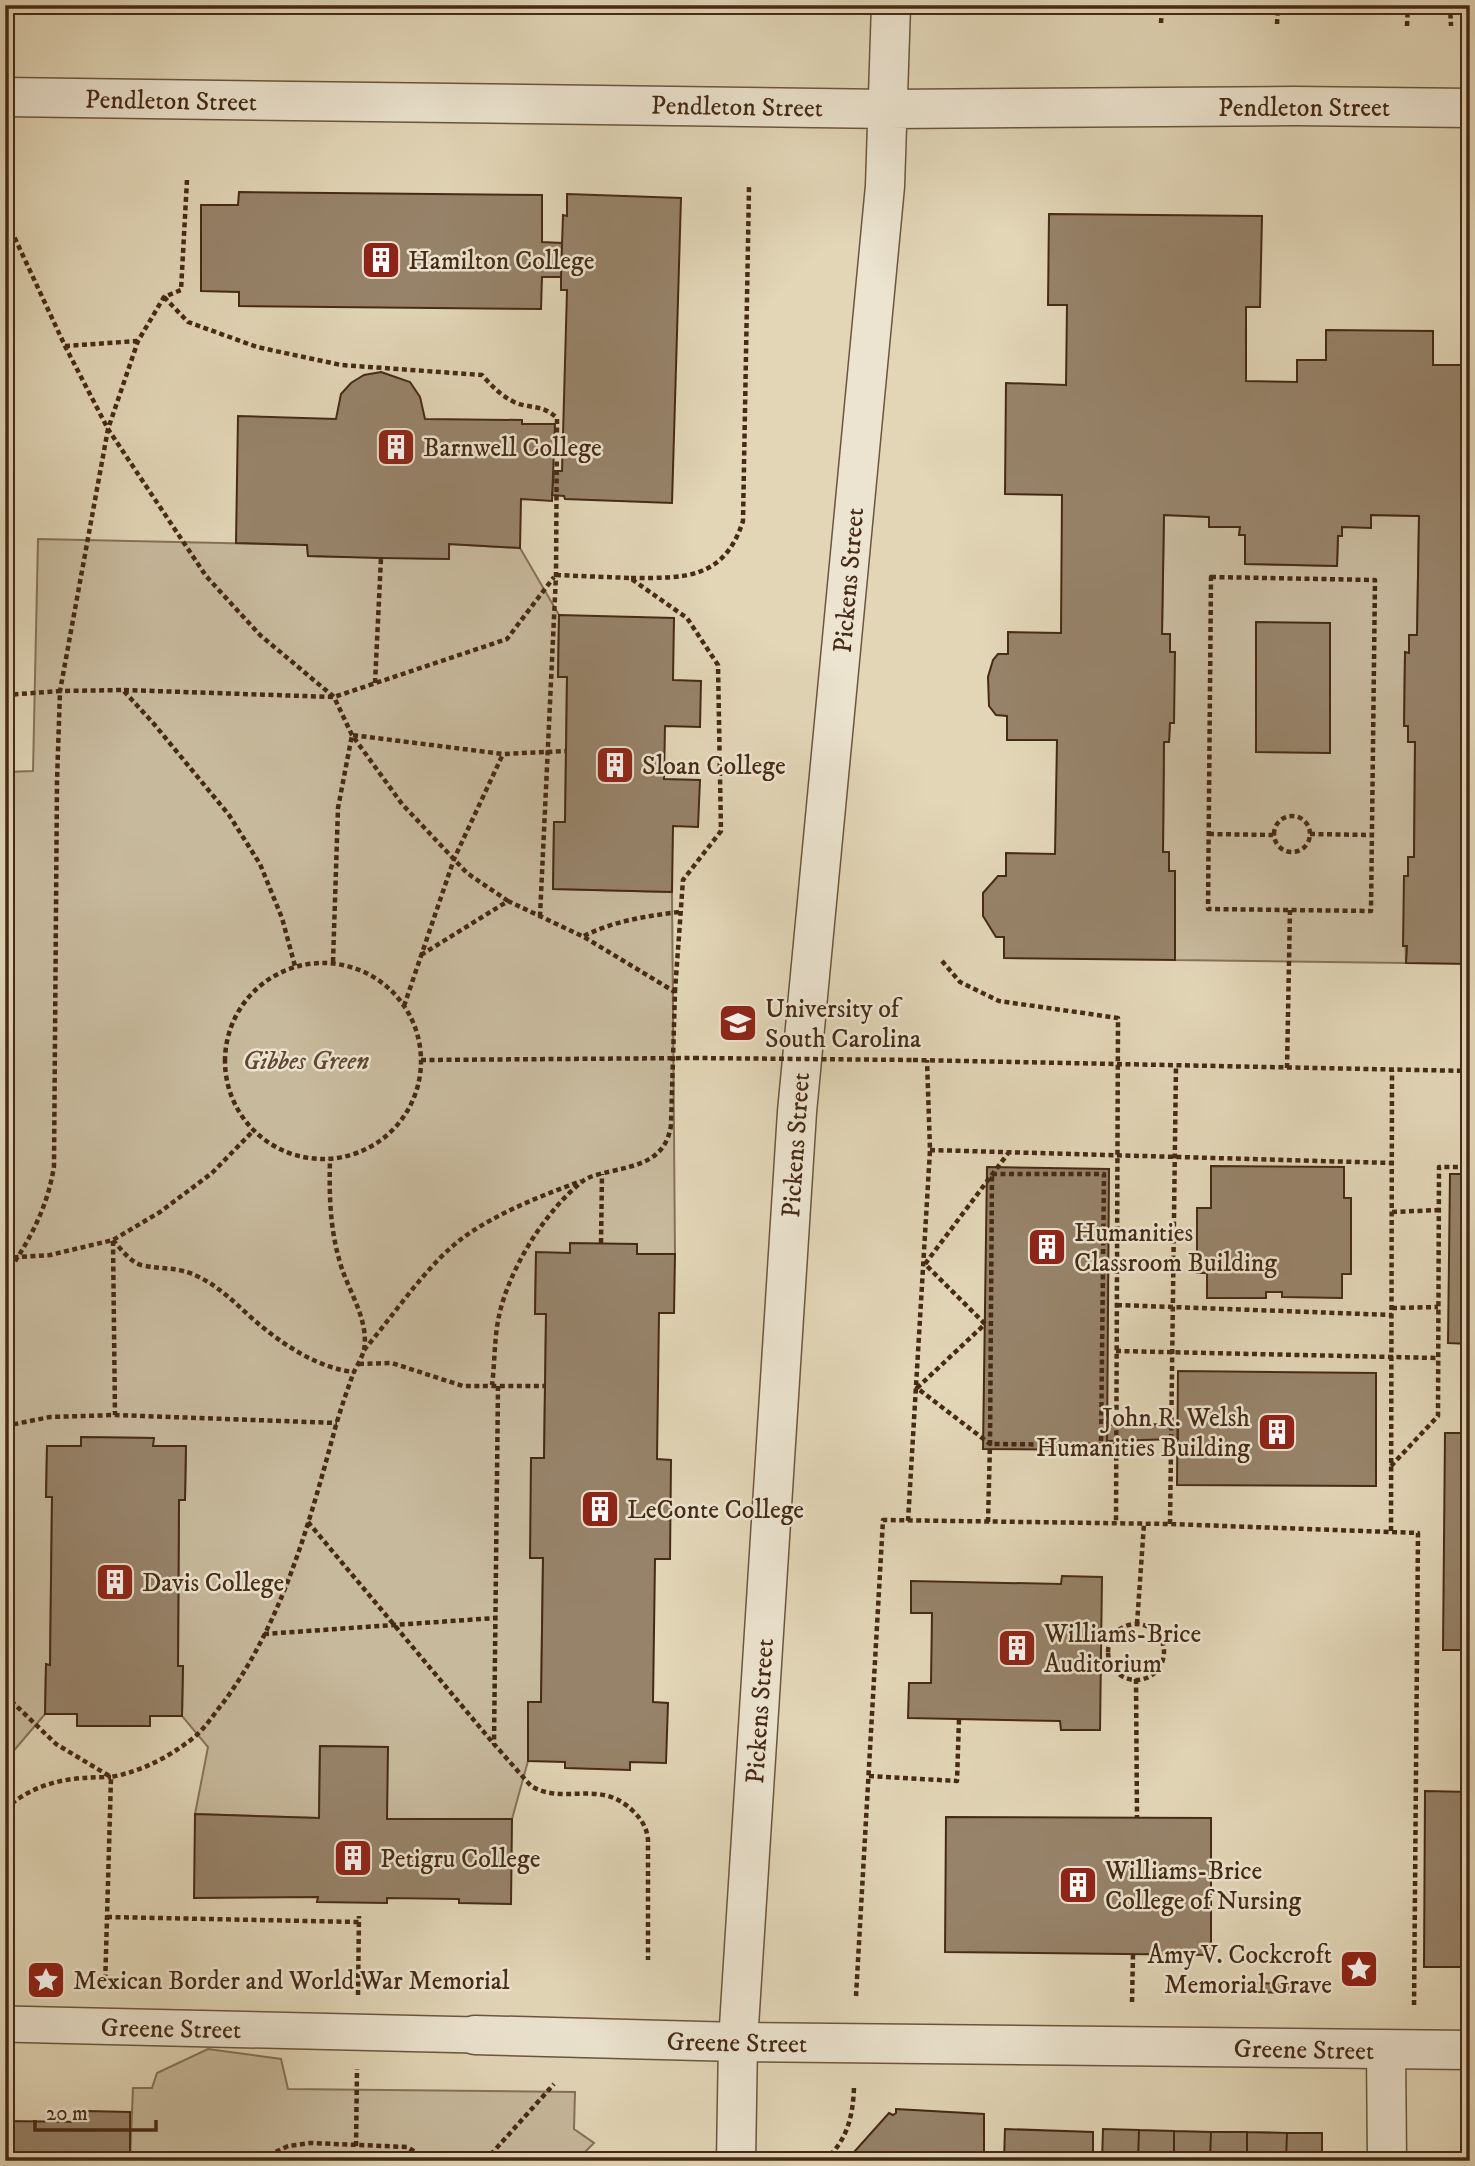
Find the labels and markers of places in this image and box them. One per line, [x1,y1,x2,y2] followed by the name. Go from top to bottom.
[360,239,402,281] building icon: Hamilton College
[408,245,595,278] place label: Hamilton College
[375,426,417,468] building icon: Barnwell College
[423,432,602,465] place label: Barnwell College
[594,744,636,786] building icon: Sloan College
[642,750,786,783] place label: Sloan College
[765,993,921,1056] place label: University of South Carolina
[717,1002,759,1044] school or university icon: University of South Carolina
[1074,1217,1277,1280] place label: Humanities Classroom Building
[1026,1226,1068,1268] building icon: Humanities Classroom Building
[1036,1402,1250,1465] place label: John R. Welsh Humanities Building
[1256,1411,1298,1453] building icon: John R. Welsh Humanities Building
[579,1488,621,1530] building icon: LeConte College
[627,1494,804,1527] place label: LeConte College
[94,1561,136,1603] building icon: Davis College
[142,1567,284,1600] place label: Davis College
[1043,1618,1201,1681] place label: Williams-Brice Auditorium
[996,1627,1038,1669] building icon: Williams-Brice Auditorium
[332,1837,374,1879] building icon: Petigru College
[380,1843,541,1876] place label: Petigru College
[1104,1855,1302,1918] place label: Williams-Brice College of Nursing
[1057,1864,1099,1906] building icon: Williams-Brice College of Nursing
[1147,1939,1332,2002] place label: Amy V. Cockcroft Memorial Grave
[1338,1948,1380,1990] place icon: Amy V. Cockcroft Memorial Grave
[25,1959,67,2001] place icon: Mexican Border and World War Memorial
[73,1965,510,1998] place label: Mexican Border and World War Memorial

